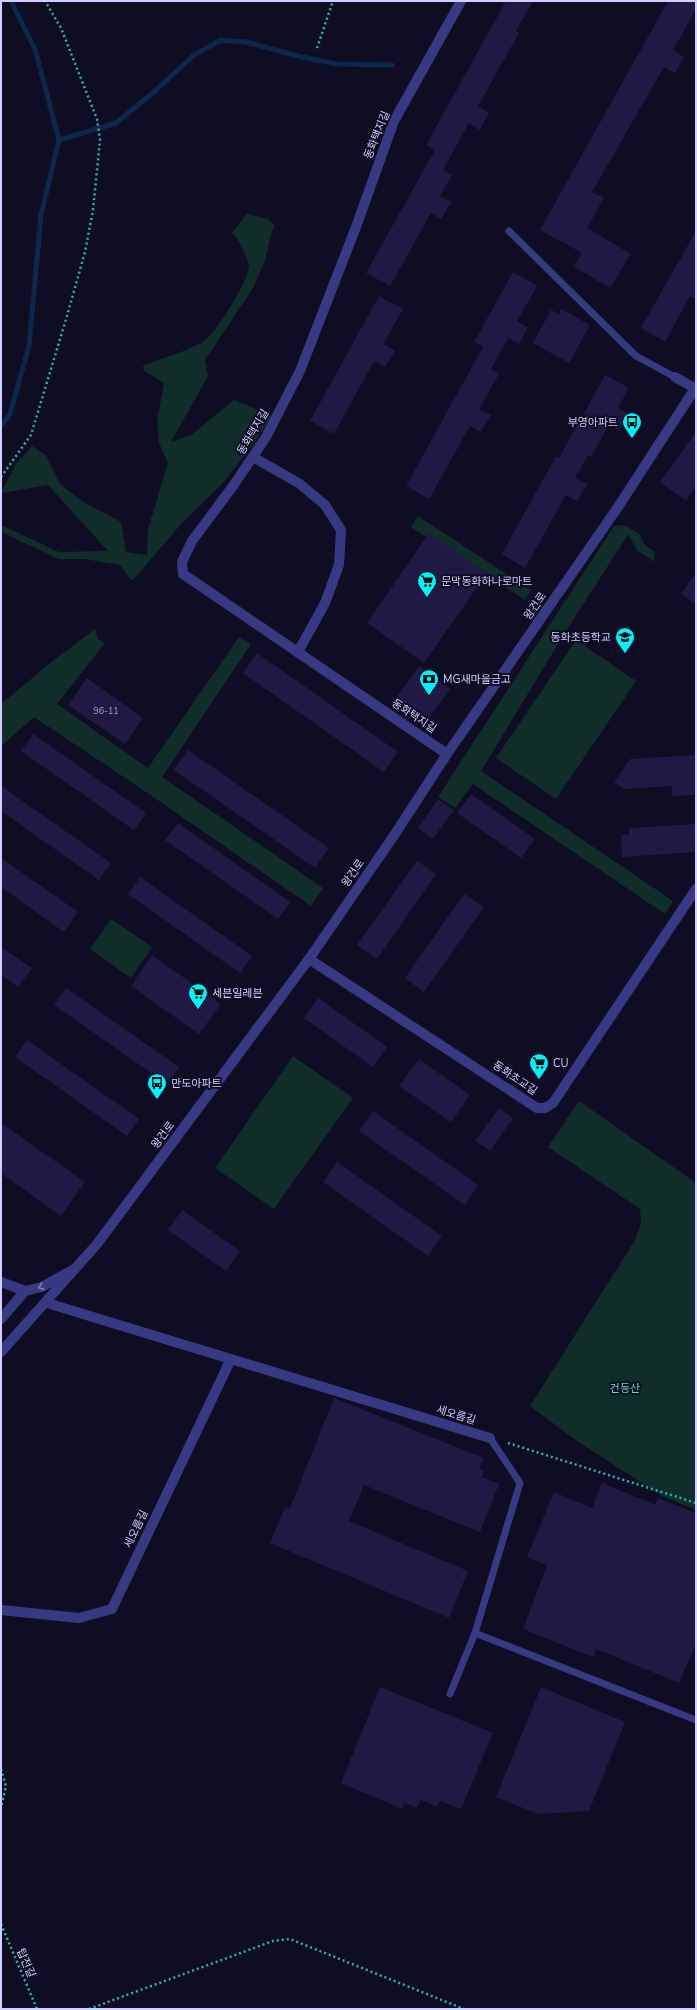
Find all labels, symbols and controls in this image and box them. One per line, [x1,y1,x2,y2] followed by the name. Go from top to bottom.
[361,109,393,161] street label: 동화택지길
[234,406,272,458] street label: 동화택지길
[621,411,643,439] bus stop icon: 부영아파트
[567,415,618,430] place label: 부영아파트
[416,570,438,598] supermarket icon: 문막동화하나로마트
[441,574,532,589] place label: 문막동화하나로마트
[520,589,550,623] street label: 왕건로
[614,626,636,654] school or university icon: 동화초등학교
[550,630,611,645] place label: 동화초등학교
[418,668,440,696] bank icon: MG새마을금고
[443,672,511,687] place label: MG새마을금고
[389,696,439,736] street label: 동화택지길
[93,705,119,717] house number: 96-11
[338,856,368,890] street label: 왕건로
[187,982,209,1010] supermarket icon: 세븐일레븐
[212,986,263,1001] place label: 세븐일레븐
[528,1052,550,1080] supermarket icon: CU
[553,1056,568,1071] place label: CU
[490,1058,540,1098] street label: 동화초교길
[146,1072,168,1100] bus stop icon: 만도아파트
[171,1076,222,1091] place label: 만도아파트
[148,1118,178,1152] street label: 왕건로
[37,1282,44,1290] one-way arrow
[610,1381,640,1396] park label: 건등산
[434,1402,478,1428] street label: 세오름길
[121,1507,151,1551] street label: 세오름길
[13,1946,39,1980] street label: 탑전길

